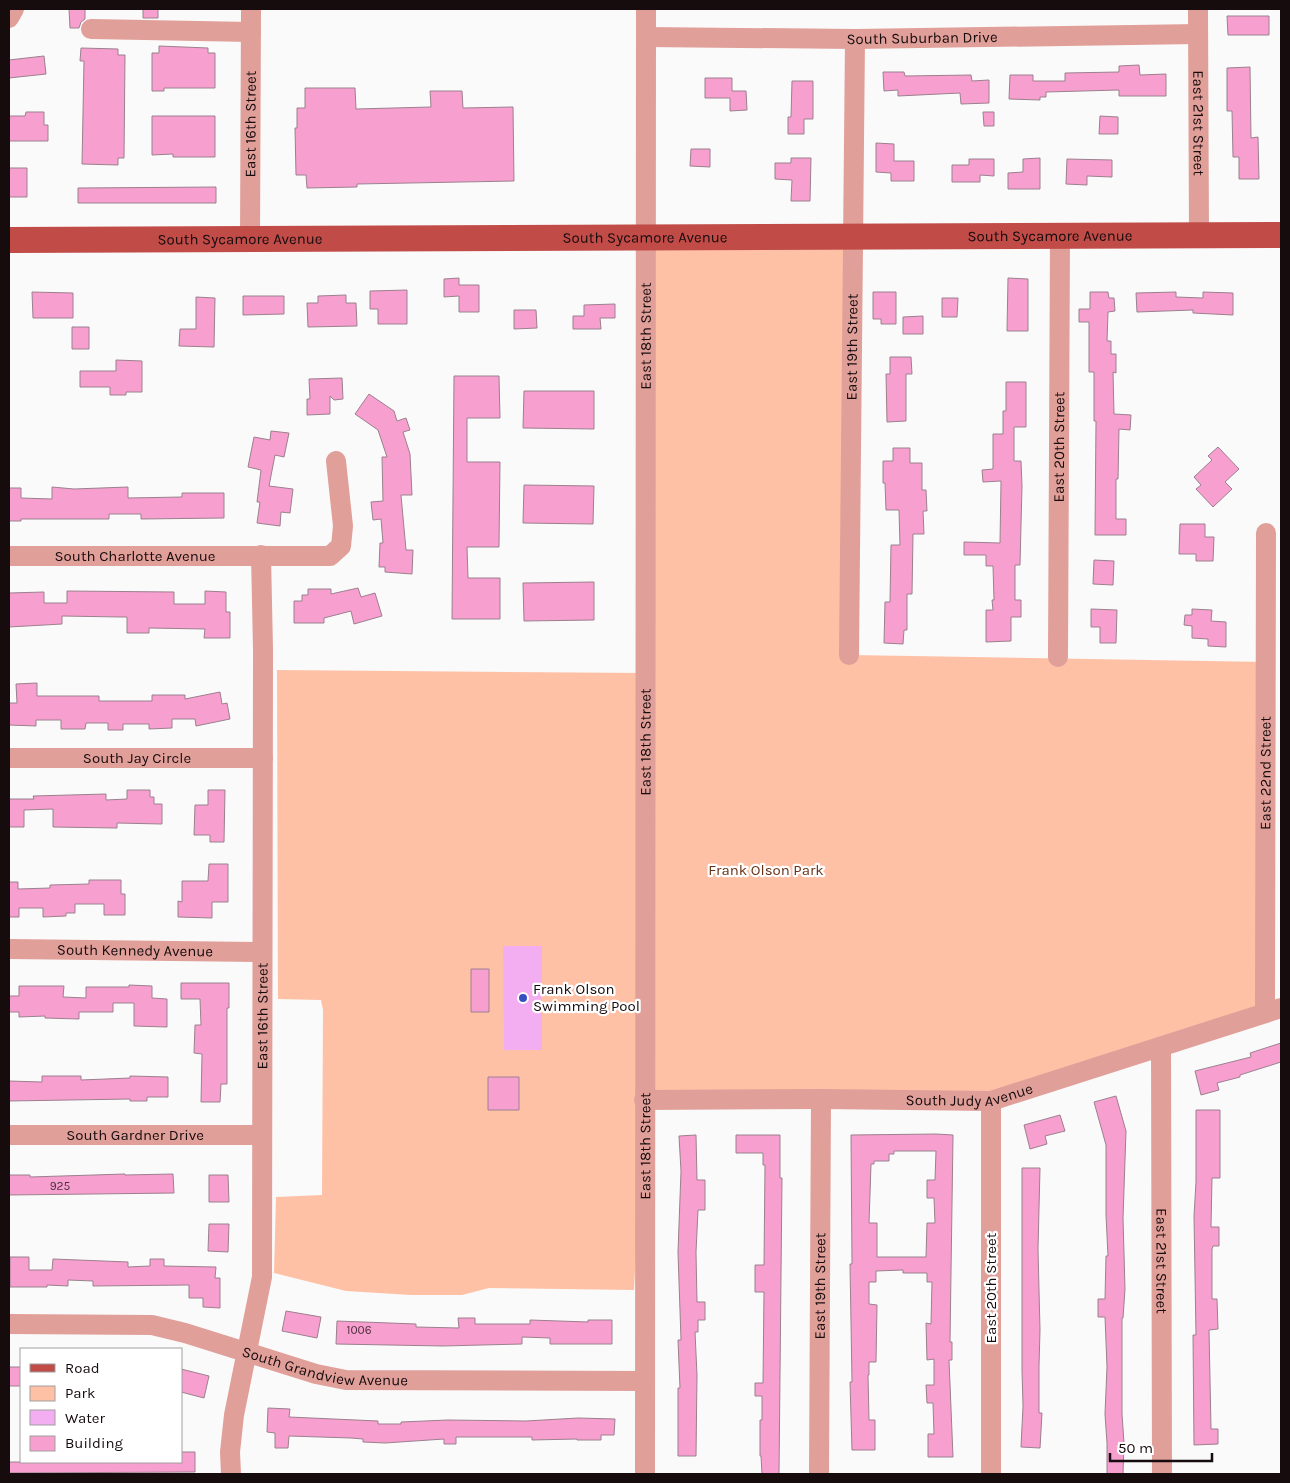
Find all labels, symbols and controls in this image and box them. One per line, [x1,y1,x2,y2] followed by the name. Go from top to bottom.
[846,28,998,48] street label: South Suburban Drive
[241,70,260,177] street label: East 16th Street
[1189,70,1208,176] street label: East 21st Street
[967,227,1133,245] street label: South Sycamore Avenue
[562,228,728,247] street label: South Sycamore Avenue
[157,230,323,248] street label: South Sycamore Avenue
[637,282,655,390] street label: East 18th Street
[842,293,862,401] street label: East 19th Street
[1050,391,1068,502] street label: East 20th Street
[55,547,215,565] street label: South Charlotte Avenue
[636,688,655,796] street label: East 18th Street
[1256,716,1275,830] street label: East 22nd Street
[83,749,191,767] street label: South Jay Circle
[708,861,824,879] park label: Frank Olson Park
[57,941,213,960] street label: South Kennedy Avenue
[253,962,272,1069] street label: East 16th Street
[533,980,640,1015] place label: Frank Olson Swimming Pool
[517,992,529,1004] marker: Frank Olson Swimming Pool
[906,1079,1035,1110] street label: South Judy Avenue
[636,1092,654,1200] street label: East 18th Street
[66,1126,204,1144] street label: South Gardner Drive
[50,1179,71,1193] house number: 925
[1152,1208,1171,1314] street label: East 21st Street
[811,1232,829,1340] street label: East 19th Street
[982,1232,1000,1343] street label: East 20th Street
[346,1323,372,1337] house number: 1006
[240,1342,408,1389] street label: South Grandview Avenue
[20,1348,182,1463] legend
[65,1359,100,1377] text: Road
[65,1384,95,1402] text: Park
[65,1409,106,1427] text: Water
[1110,1430,1212,1462] scale bar
[65,1434,123,1452] text: Building
[1118,1439,1153,1457] text: 50 m

